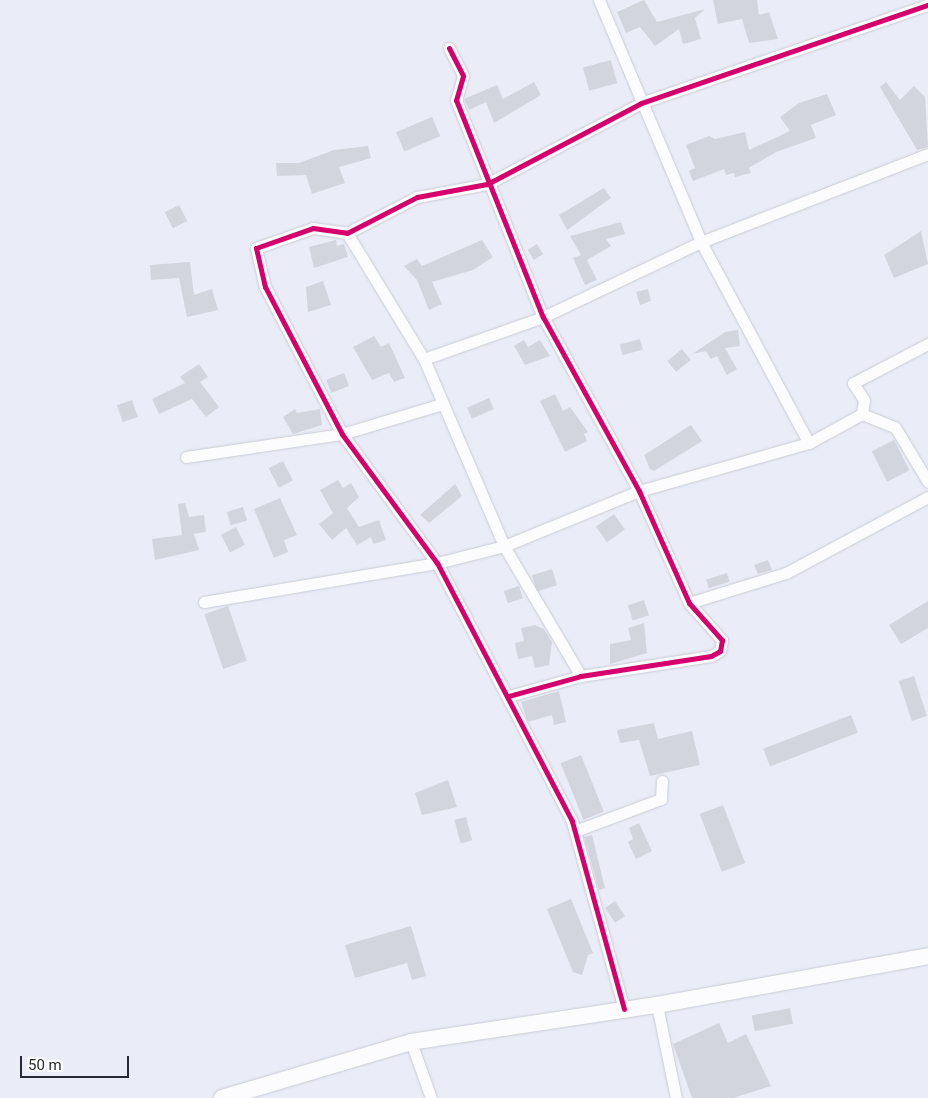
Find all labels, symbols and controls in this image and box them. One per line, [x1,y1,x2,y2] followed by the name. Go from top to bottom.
[22,1046,131,1078] scale bar
[28,1056,62,1074] text: 50 m

